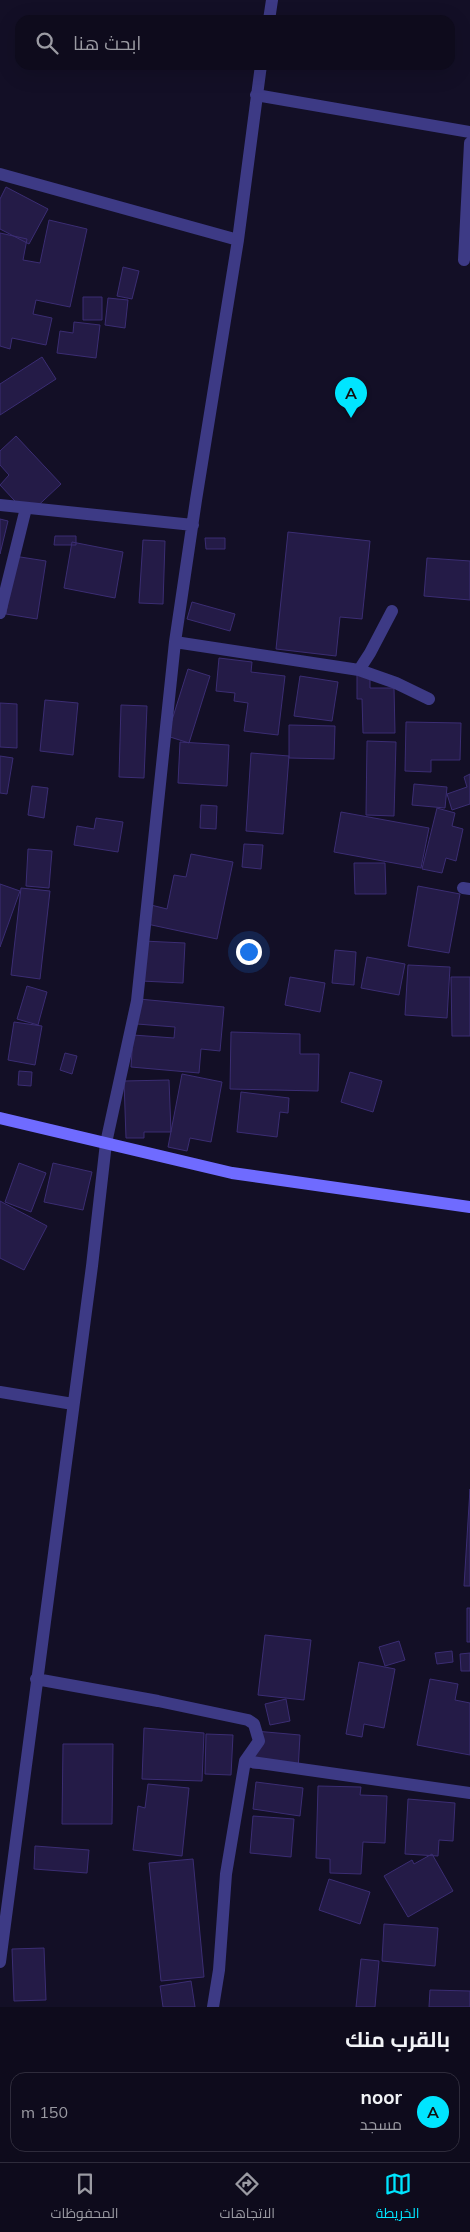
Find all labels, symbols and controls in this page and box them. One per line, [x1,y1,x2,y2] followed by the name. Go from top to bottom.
[15,15,455,70] search box
[33,29,61,57] icon: search
[73,31,141,55] text: ابحث هنا
[335,377,367,418] pin: A
[236,939,262,965] your location
[345,2026,450,2052] text: بالقرب منك
[361,2085,402,2109] text: noor
[21,2102,68,2122] text: 150 m
[427,2102,439,2122] text: A
[360,2114,402,2134] text: مسجد
[50,2170,119,2226] tab: المحفوظات
[220,2170,275,2226] tab: الاتجاهات
[376,2170,420,2226] tab: الخريطة

